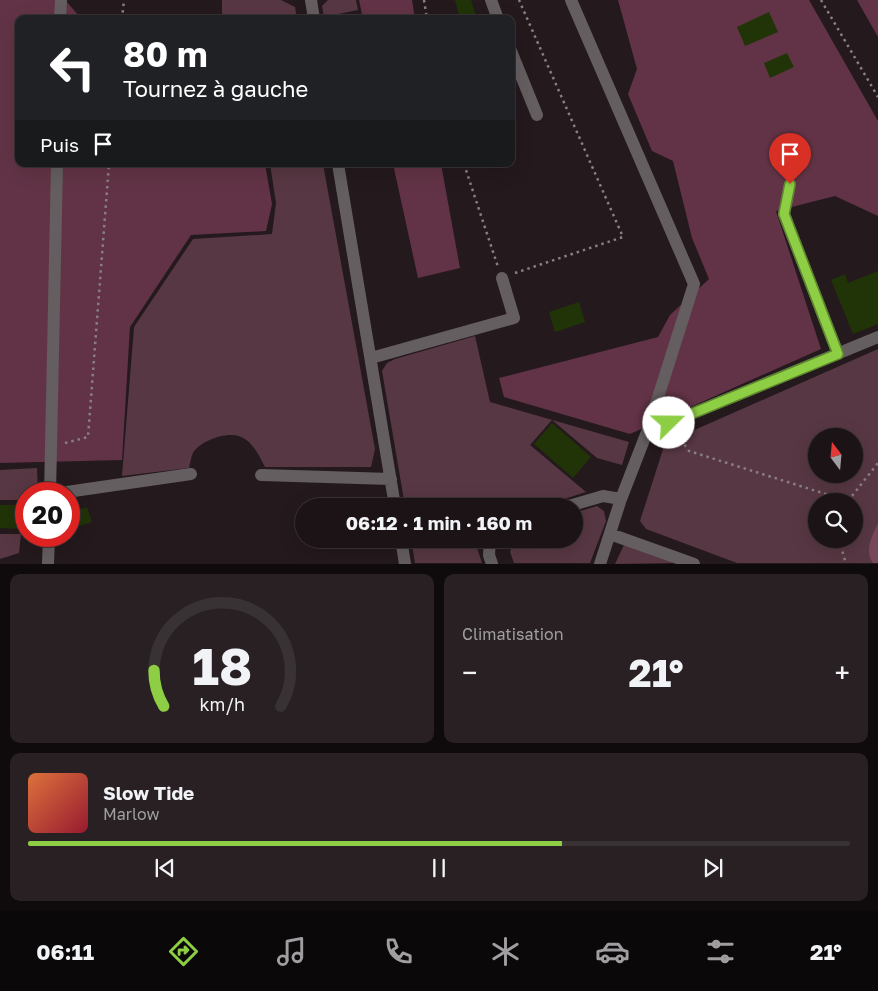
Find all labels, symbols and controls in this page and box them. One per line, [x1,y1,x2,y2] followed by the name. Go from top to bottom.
[123,33,208,75] text: 80 m
[40,35,105,100] icon: left
[123,75,308,102] text: Tournez à gauche
[89,130,117,158] icon: arrive
[40,133,79,156] text: Puis
[769,133,811,184] pin
[776,140,804,168] icon: arrive
[642,396,694,448] position arrow
[808,428,862,482] north arrow
[808,428,863,548] map controls
[15,482,80,547] speed limit sign: 20
[808,493,863,548] button: search
[346,511,532,534] text: 06:12 · 1 min · 160 m
[462,624,564,644] text: Climatisation
[192,634,252,696] text: 18
[629,650,684,695] text: 21°
[462,656,477,689] text: −
[835,656,850,689] text: +
[199,693,245,715] text: km/h
[103,781,194,804] text: Slow Tide
[103,804,159,824] text: Marlow
[151,854,179,882] icon: previous
[425,854,453,882] icon: pause
[699,854,727,882] icon: next
[166,934,201,969] icon: directions
[274,934,309,969] icon: music
[381,934,416,969] icon: phone
[488,934,523,969] icon: climate
[595,934,630,969] icon: car
[703,934,738,969] icon: filters
[36,938,94,965] text: 06:11
[810,938,842,965] text: 21°

